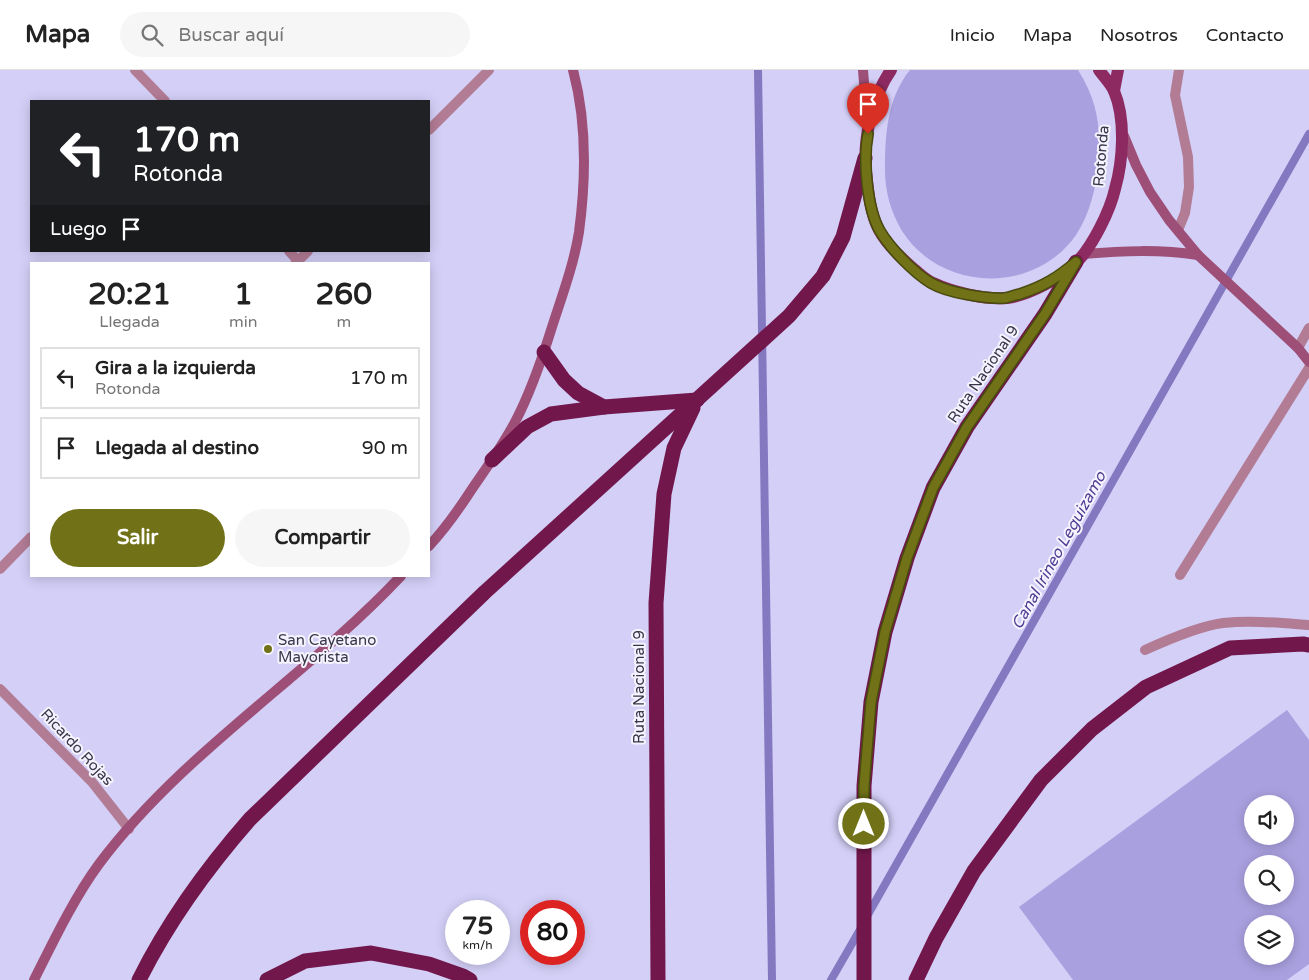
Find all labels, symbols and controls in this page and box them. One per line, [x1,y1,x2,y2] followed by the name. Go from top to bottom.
[120,12,470,57] search box
[25,20,90,49] text: Mapa
[138,21,166,49] icon: search
[178,24,284,46] text: Buscar aquí
[950,24,995,46] text: Inicio
[1023,24,1072,46] text: Mapa
[1100,24,1178,46] text: Nosotros
[1206,24,1284,46] text: Contacto
[847,83,889,134] pin
[854,90,882,118] icon: arrive
[133,119,240,161] text: 170 m
[50,120,115,185] icon: left
[1089,125,1113,187] street label: Rotonda
[133,161,223,187] text: Rotonda
[117,215,145,243] icon: arrive
[50,218,107,240] text: Luego
[88,276,171,313] text: 20:21
[234,276,253,313] text: 1
[316,276,372,313] text: 260
[99,312,160,332] text: Llegada
[229,312,258,332] text: min
[336,312,351,332] text: m
[944,322,1022,426] street label: Ruta Nacional 9
[95,357,256,379] text: Gira a la izquierda
[52,364,80,392] icon: left
[350,367,408,389] text: 170 m
[95,379,161,399] text: Rotonda
[52,434,80,462] icon: arrive
[95,437,259,459] text: Llegada al destino
[362,437,408,459] text: 90 m
[1007,467,1111,633] water label: Canal Irineo Leguizamo
[50,509,225,567] button: Salir
[235,509,410,567] button: Compartir
[630,630,648,744] street label: Ruta Nacional 9
[278,631,376,666] place label: San Cayetano Mayorista
[262,643,274,655] marker: San Cayetano Mayorista
[37,705,117,789] street label: Ricardo Rojas
[1244,795,1294,965] map controls
[1244,795,1294,845] button: sound
[837,797,889,849] position arrow
[1244,855,1294,905] button: search
[520,900,585,965] speed limit sign: 80
[462,911,493,941] text: 75
[1244,915,1294,965] button: layers
[462,938,493,952] text: km/h

